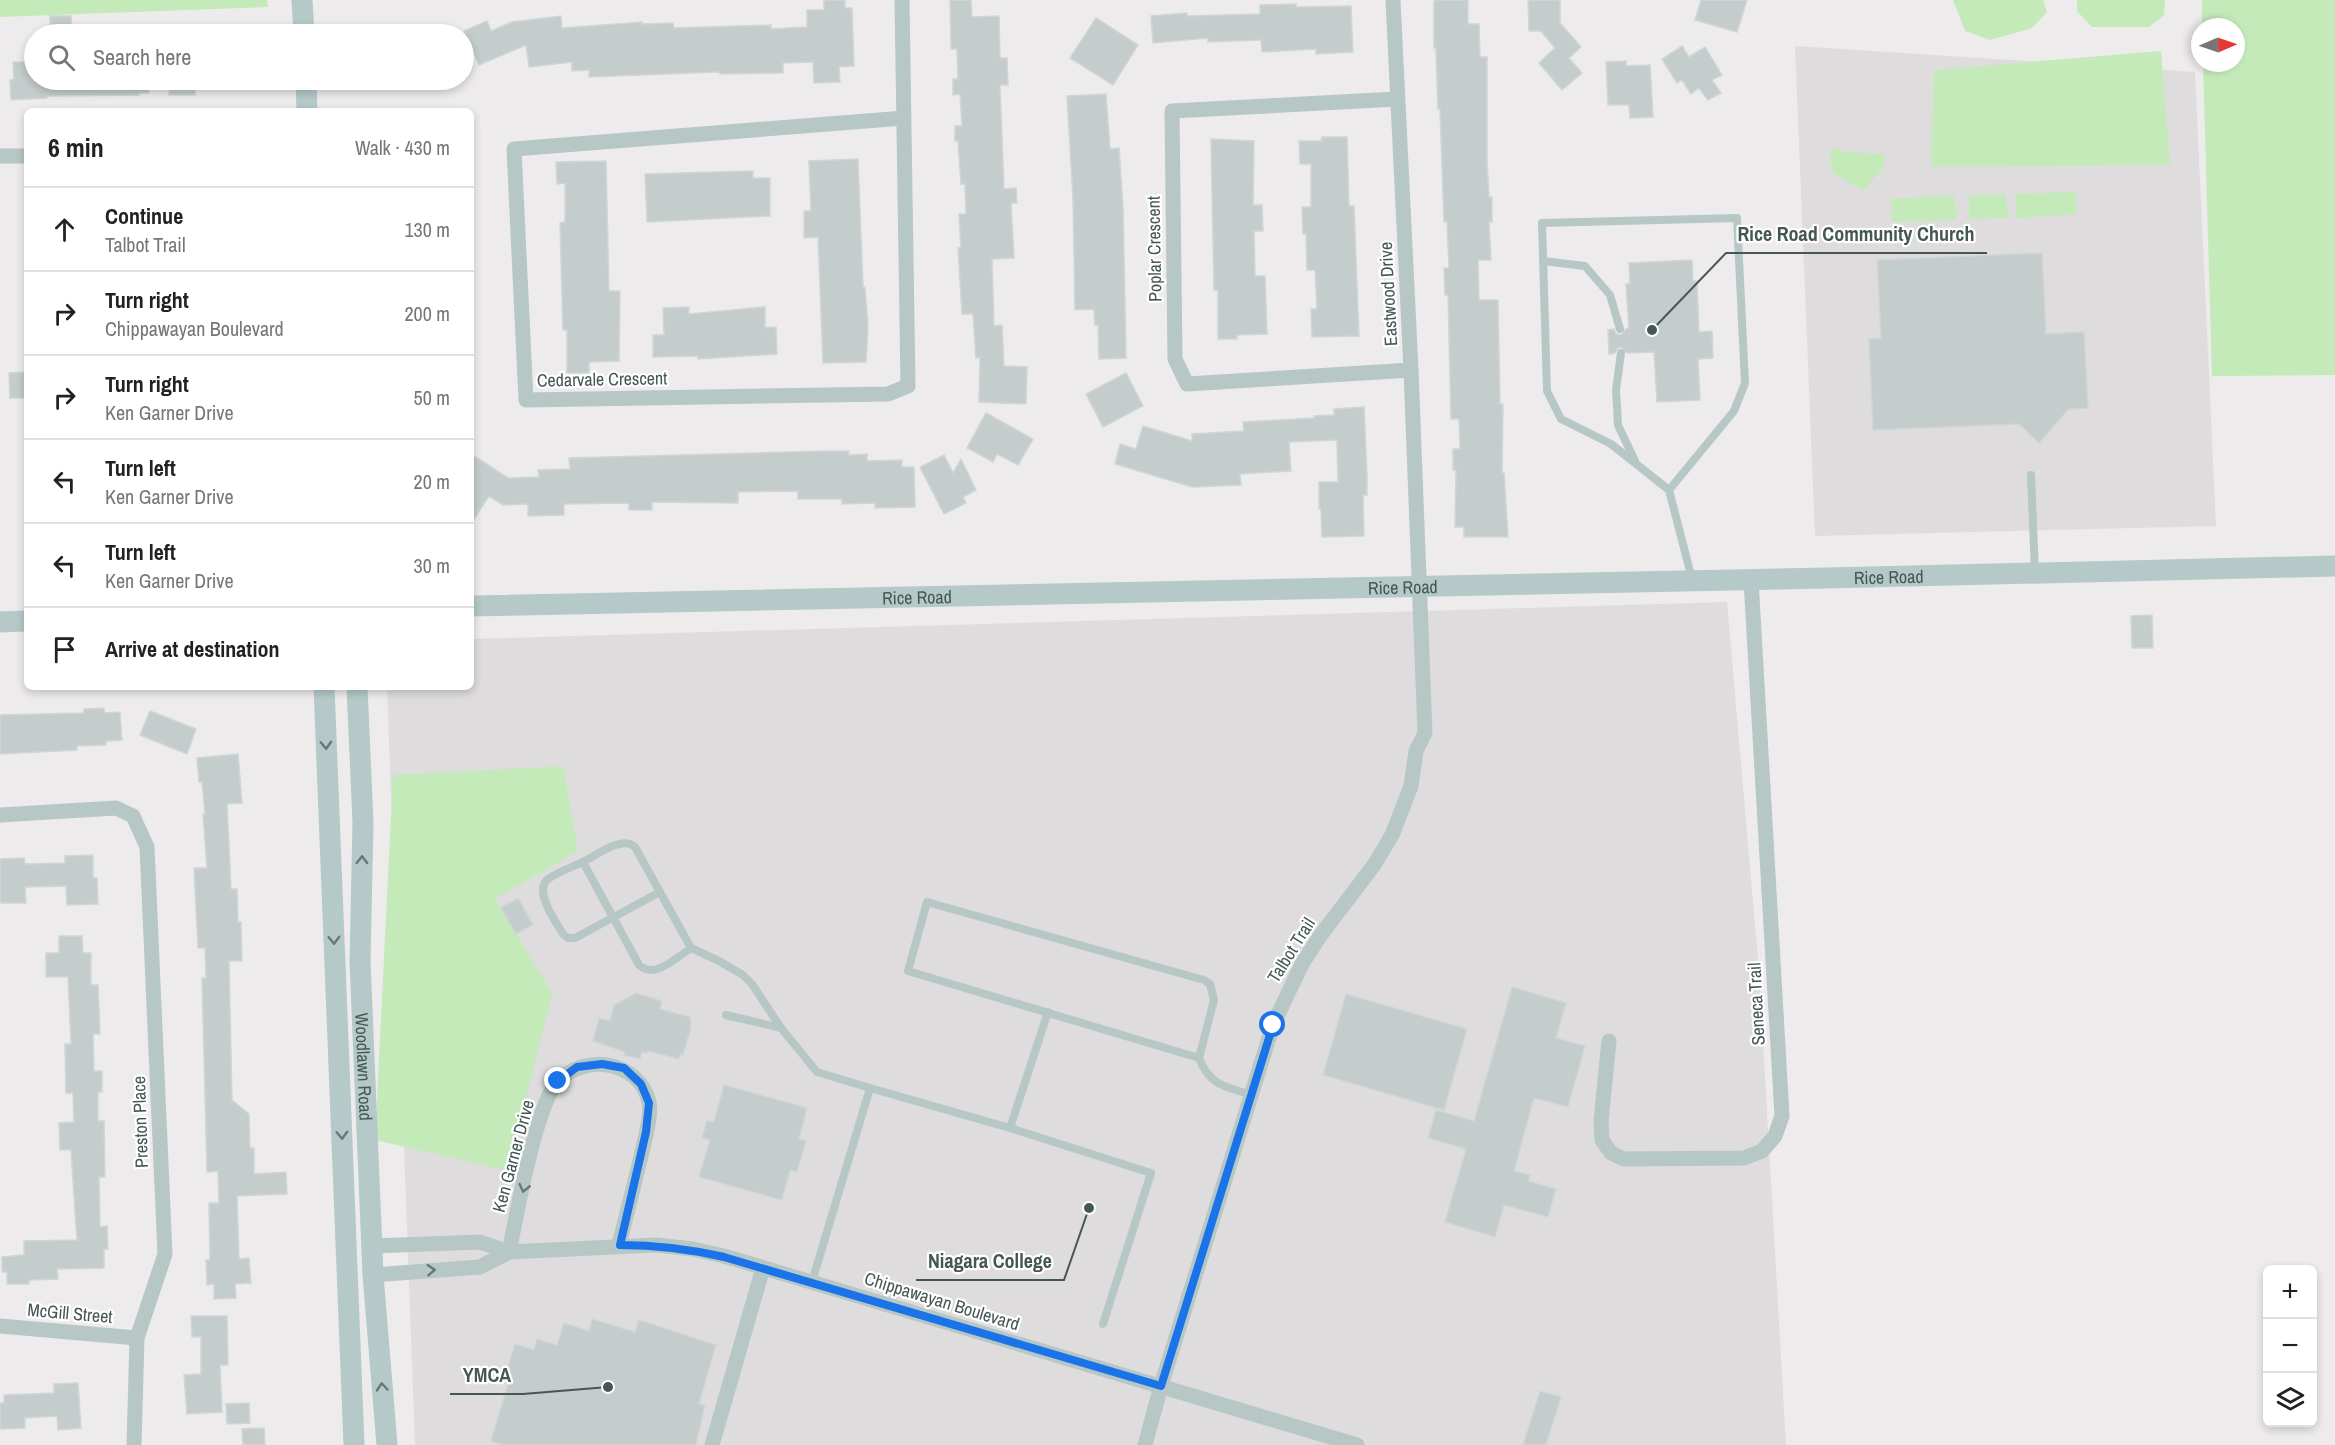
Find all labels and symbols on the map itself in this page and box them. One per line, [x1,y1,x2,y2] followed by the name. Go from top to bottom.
[2191,18,2245,72] north arrow
[1141,196,1167,302] street label: Poplar Crescent
[1726,215,1987,253] callout: Rice Road Community Church
[1738,220,1974,247] text: Rice Road Community Church
[1373,241,1403,347] street label: Eastwood Drive
[537,365,667,393] street label: Cedarvale Crescent
[1854,563,1924,590] street label: Rice Road
[1368,574,1438,600] street label: Rice Road
[882,584,952,610] street label: Rice Road
[320,741,333,750] one-way arrow
[356,856,369,865] one-way arrow
[1261,913,1321,987] street label: Talbot Trail
[328,936,341,945] one-way arrow
[1741,962,1771,1046] street label: Seneca Trail
[1259,1011,1285,1037] route start
[350,1012,379,1121] street label: Woodlawn Road
[544,1067,570,1093] route end
[126,1076,154,1168] street label: Preston Place
[486,1097,540,1215] street label: Ken Garner Drive
[336,1131,349,1140] one-way arrow
[518,1182,531,1192] one-way arrow
[916,1242,1064,1280] callout: Niagara College
[928,1247,1052,1274] text: Niagara College
[427,1264,436,1277] one-way arrow
[861,1266,1023,1336] street label: Chippawayan Boulevard
[26,1297,114,1329] street label: McGill Street
[450,1356,523,1394] callout: YMCA
[463,1361,511,1388] text: YMCA
[376,1382,389,1391] one-way arrow

